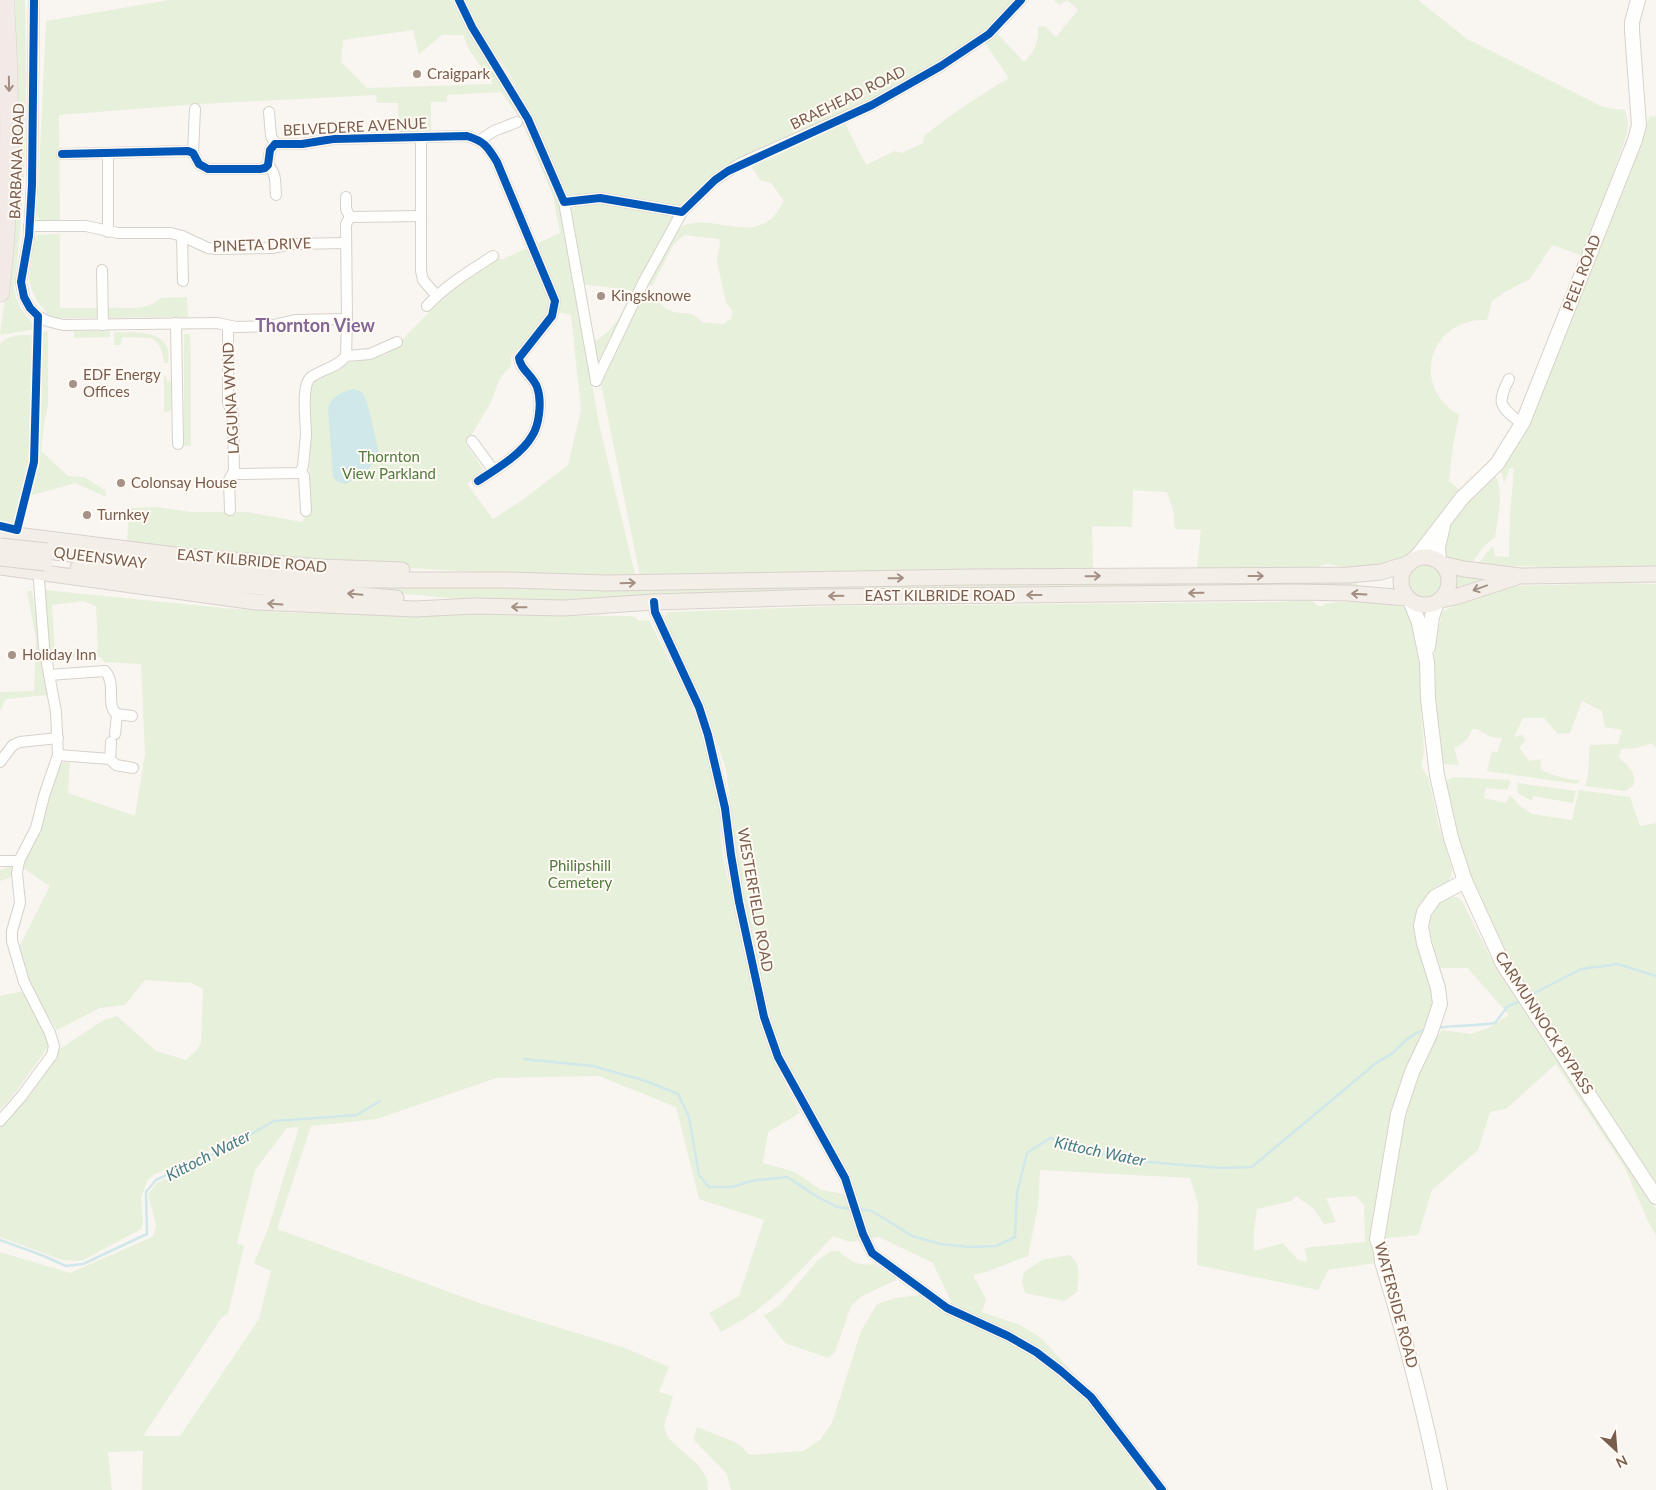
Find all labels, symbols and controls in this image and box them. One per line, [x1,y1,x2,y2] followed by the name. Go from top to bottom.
[787,61,908,133] street label: BRAEHEAD ROAD
[427,64,490,82] place label: Craigpark
[411,68,423,80] marker: Craigpark
[5,75,14,91] one-way arrow
[5,103,27,219] street label: BARBANA ROAD
[282,113,427,139] street label: BELVEDERE AVENUE
[1558,232,1604,313] street label: PEEL ROAD
[212,233,311,255] street label: PINETA DRIVE
[611,286,691,304] place label: Kingsknowe
[595,290,607,302] marker: Kingsknowe
[255,314,375,336] district label: Thornton View
[218,342,242,454] street label: LAGUNA WYND
[83,365,161,400] place label: EDF Energy Offices
[67,378,79,390] marker: EDF Energy Offices
[342,447,436,482] park label: Thornton View Parkland
[131,473,237,491] place label: Colonsay House
[115,477,127,489] marker: Colonsay House
[97,505,149,523] place label: Turnkey
[81,509,93,521] marker: Turnkey
[53,542,148,572] street label: QUEENSWAY
[176,544,328,576] street label: EAST KILBRIDE ROAD
[1084,571,1101,581] one-way arrow
[1247,571,1263,581] one-way arrow
[887,574,903,583] one-way arrow
[620,578,636,587] one-way arrow
[1473,584,1489,593] one-way arrow
[865,586,1015,604] street label: EAST KILBRIDE ROAD
[1189,588,1205,598] one-way arrow
[1351,589,1367,598] one-way arrow
[348,590,364,599] one-way arrow
[1026,590,1042,600] one-way arrow
[829,592,845,601] one-way arrow
[267,599,283,608] one-way arrow
[511,602,528,612] one-way arrow
[22,645,97,663] place label: Holiday Inn
[6,649,18,661] marker: Holiday Inn
[734,826,778,973] street label: WESTERFIELD ROAD
[548,856,612,891] park label: Philipshill Cemetery
[1492,948,1598,1097] street label: CARMUNNOCK BYPASS
[162,1125,254,1184] water label: Kittoch Water
[1053,1132,1148,1170] water label: Kittoch Water
[1371,1240,1422,1370] street label: WATERSIDE ROAD
[1591,1425,1641,1475] north arrow
[1613,1452,1630,1472] text: N

